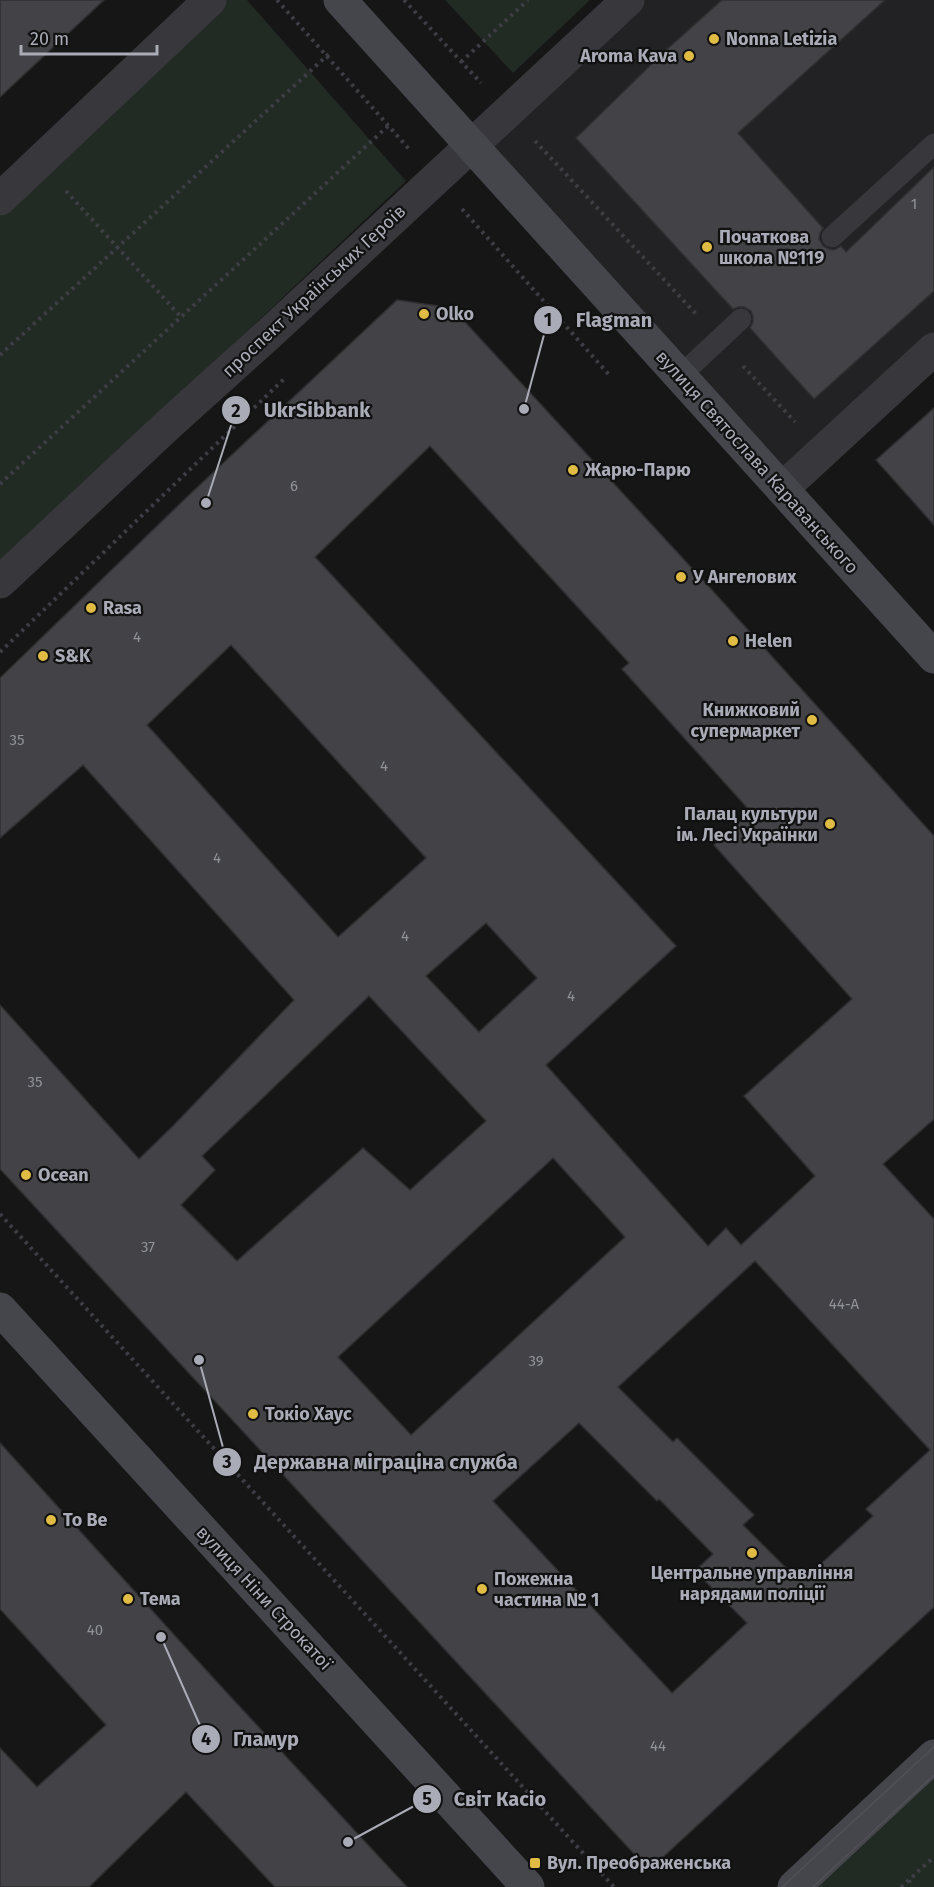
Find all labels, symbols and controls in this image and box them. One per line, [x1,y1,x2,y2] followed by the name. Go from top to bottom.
[21,18,158,56] scale bar
[30,28,69,50] text: 20 m
[726,28,837,50] place label: Nonna Letizia
[707,32,721,46] marker: Nonna Letizia
[579,45,677,67] place label: Aroma Kava
[682,49,696,63] marker: Aroma Kava
[911,195,917,213] house number: 1
[218,200,410,382] street label: проспект Українських Героїв
[719,226,824,269] place label: Початкова школа №119
[700,240,714,254] marker: Початкова школа №119
[533,301,664,339] callout: Flagman
[436,303,474,325] place label: Olko
[417,307,431,321] marker: Olko
[576,308,652,332] text: Flagman
[544,309,552,331] text: 1
[651,346,863,578] street label: вулиця Святослава Караванського
[221,391,382,429] callout: UkrSibbank
[264,398,371,422] text: UkrSibbank
[231,400,241,422] text: 2
[584,459,691,481] place label: Жарю-Парю
[566,463,580,477] marker: Жарю-Парю
[290,477,298,495] house number: 6
[692,566,797,588] place label: У Ангелових
[674,570,688,584] marker: У Ангелових
[103,597,142,619] place label: Rasa
[84,601,98,615] marker: Rasa
[133,628,141,646] house number: 4
[745,630,793,652] place label: Helen
[726,634,740,648] marker: Helen
[55,645,91,667] place label: S&K
[36,649,50,663] marker: S&K
[691,699,800,742] place label: Книжковий супермаркет
[805,713,819,727] marker: Книжковий супермаркет
[9,731,25,749] house number: 35
[380,757,388,775] house number: 4
[676,803,818,846] place label: Палац культури ім. Лесі Українки
[823,817,837,831] marker: Палац культури ім. Лесі Українки
[213,849,221,867] house number: 4
[401,927,409,945] house number: 4
[567,987,575,1005] house number: 4
[27,1073,43,1091] house number: 35
[38,1164,89,1186] place label: Ocean
[19,1168,33,1182] marker: Ocean
[141,1238,155,1256] house number: 37
[829,1295,860,1313] house number: 44-А
[528,1352,544,1370] house number: 39
[265,1403,352,1425] place label: Токіо Хаус
[246,1407,260,1421] marker: Токіо Хаус
[212,1443,530,1481] callout: Державна міграціна служба
[253,1450,518,1474] text: Державна міграціна служба
[221,1451,232,1473] text: 3
[63,1509,108,1531] place label: To Be
[44,1513,58,1527] marker: To Be
[192,1521,337,1675] street label: вулиця Ніни Строкатої
[745,1546,759,1560] marker: Центральне управління нарядами поліції
[651,1562,853,1605] place label: Центральне управління нарядами поліції
[494,1568,599,1611] place label: Пожежна частина № 1
[475,1582,489,1596] marker: Пожежна частина № 1
[140,1588,181,1610] place label: Тема
[121,1592,135,1606] marker: Тема
[87,1621,103,1639] house number: 40
[191,1720,311,1758] callout: Гламур
[233,1727,299,1751] text: Гламур
[201,1728,211,1750] text: 4
[650,1737,666,1755] house number: 44
[412,1780,558,1818] callout: Свiт Касiо
[454,1787,546,1811] text: Свiт Касiо
[422,1788,432,1810] text: 5
[547,1852,731,1874] place label: Вул. Преображенська
[528,1856,542,1870] marker: Вул. Преображенська

